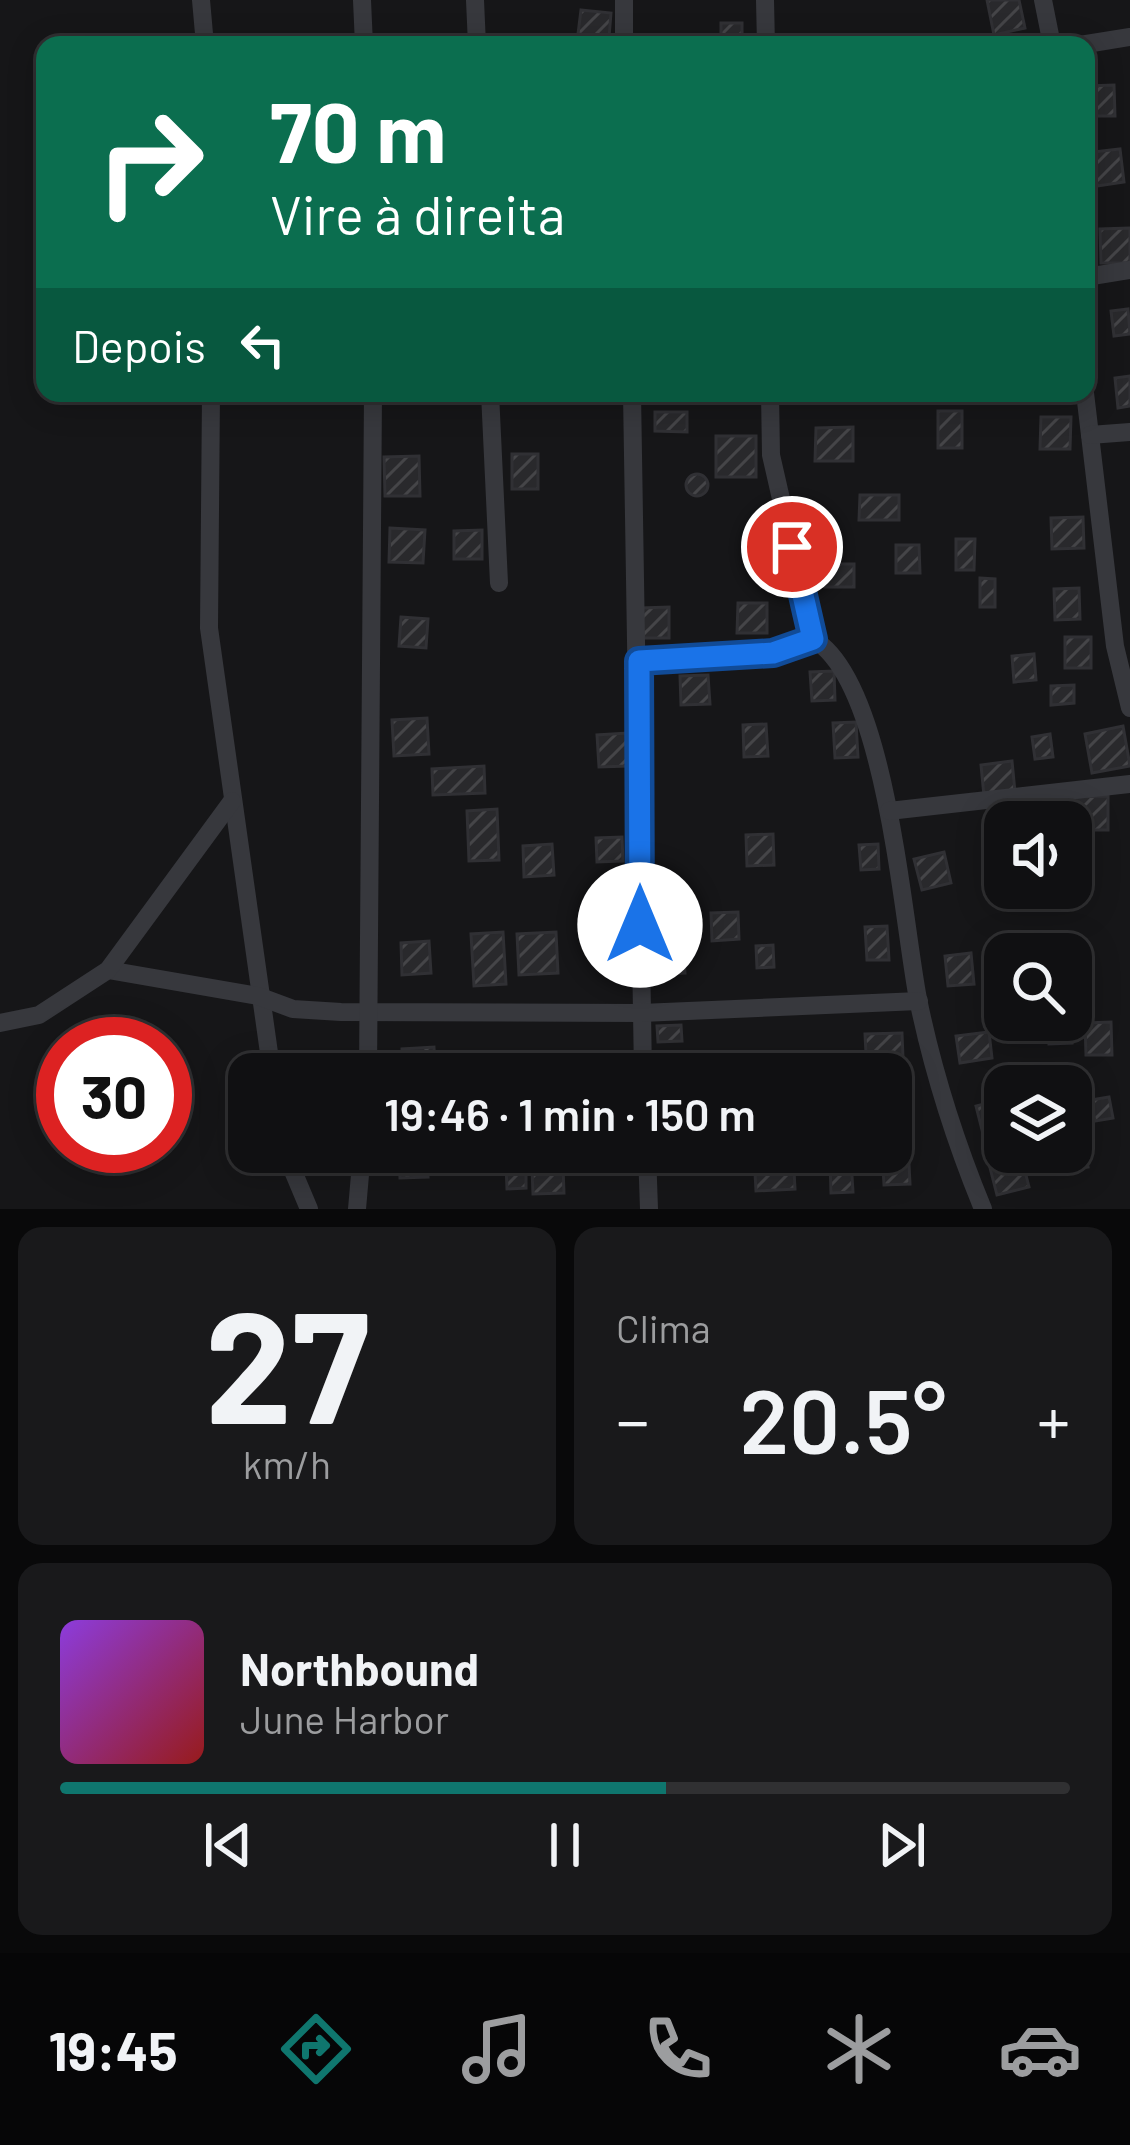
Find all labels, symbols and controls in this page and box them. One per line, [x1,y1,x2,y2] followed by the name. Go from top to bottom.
[270,79,446,180] text: 70 m
[72,84,228,240] icon: right
[270,181,565,246] text: Vire à direita
[230,312,296,378] icon: left
[72,318,206,372] text: Depois
[741,496,843,598] pin
[759,514,825,580] icon: arrive
[984,801,1092,1173] map controls
[984,801,1092,909] button: sound
[577,862,703,988] position arrow
[984,933,1092,1041] button: search
[36,1017,192,1173] speed limit sign: 30
[984,1065,1092,1173] button: layers
[384,1086,756,1140] text: 19:46 · 1 min · 150 m
[205,1268,369,1455] text: 27
[616,1304,711,1351] text: Clima
[740,1364,947,1472] text: 20.5°
[616,1379,649,1458] text: −
[1037,1379,1070,1458] text: +
[243,1440,331,1487] text: km/h
[240,1641,479,1695] text: Northbound
[240,1695,449,1742] text: June Harbor
[195,1812,261,1878] icon: previous
[532,1812,598,1878] icon: pause
[869,1812,935,1878] icon: next
[274,2007,358,2091] icon: directions
[455,2007,539,2091] icon: music
[636,2007,720,2091] icon: phone
[817,2007,901,2091] icon: climate
[998,2007,1082,2091] icon: car
[48,2017,178,2082] text: 19:45

